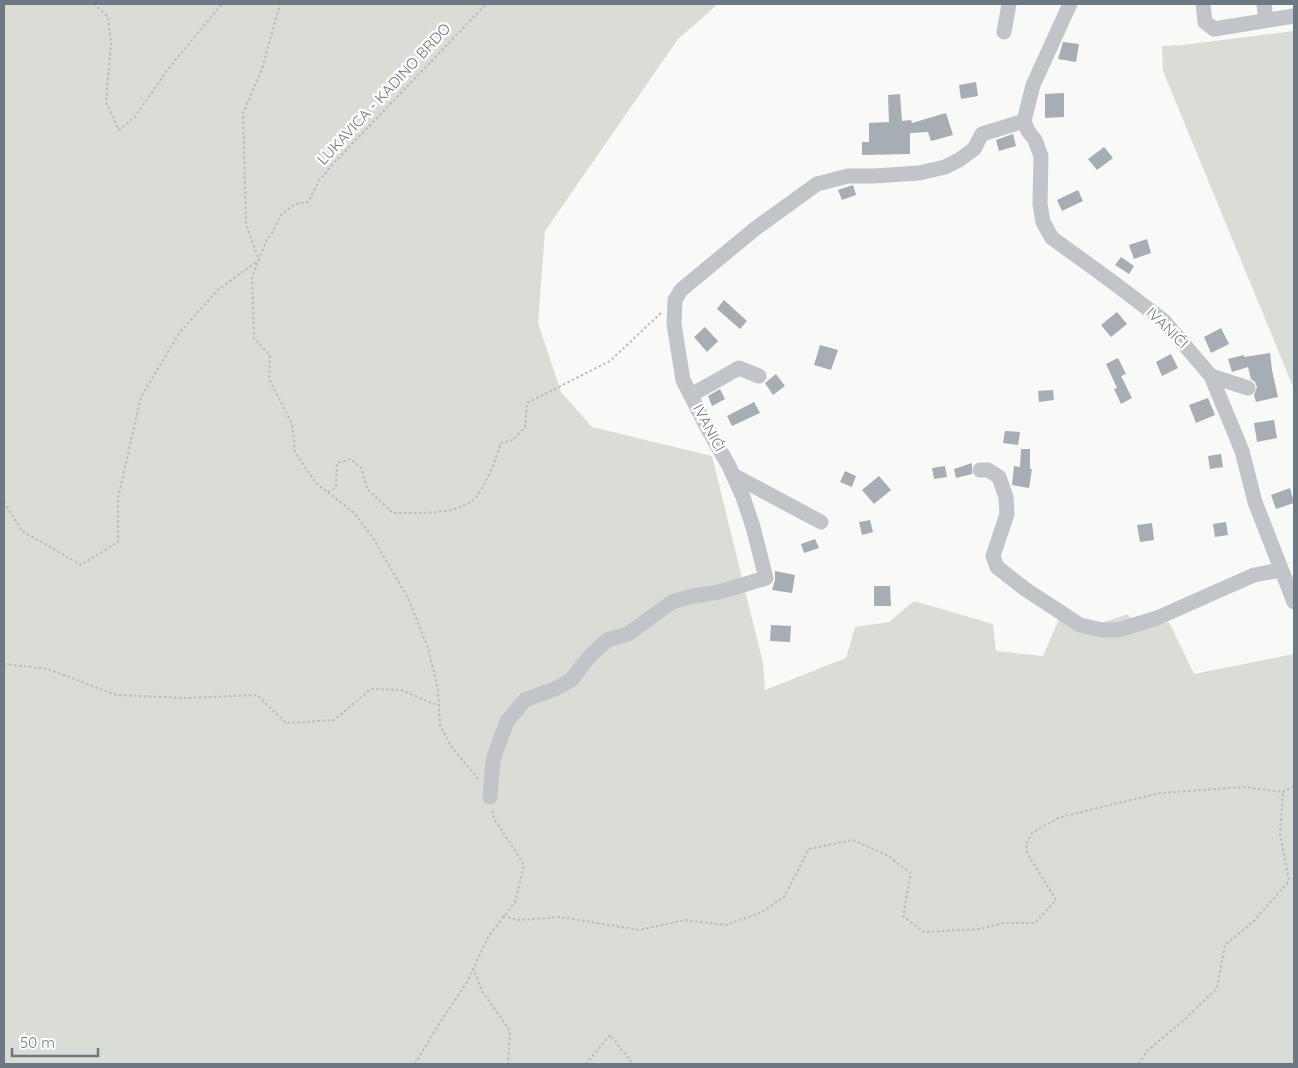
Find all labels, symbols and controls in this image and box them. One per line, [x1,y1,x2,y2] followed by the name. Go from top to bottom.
[313,19,454,169] street label: LUKAVICA - KADINO BRDO
[1142,303,1192,352] street label: IVANIĆI
[689,401,730,455] street label: IVANIĆI
[12,1026,99,1058] scale bar
[20,1033,55,1052] text: 50 m

